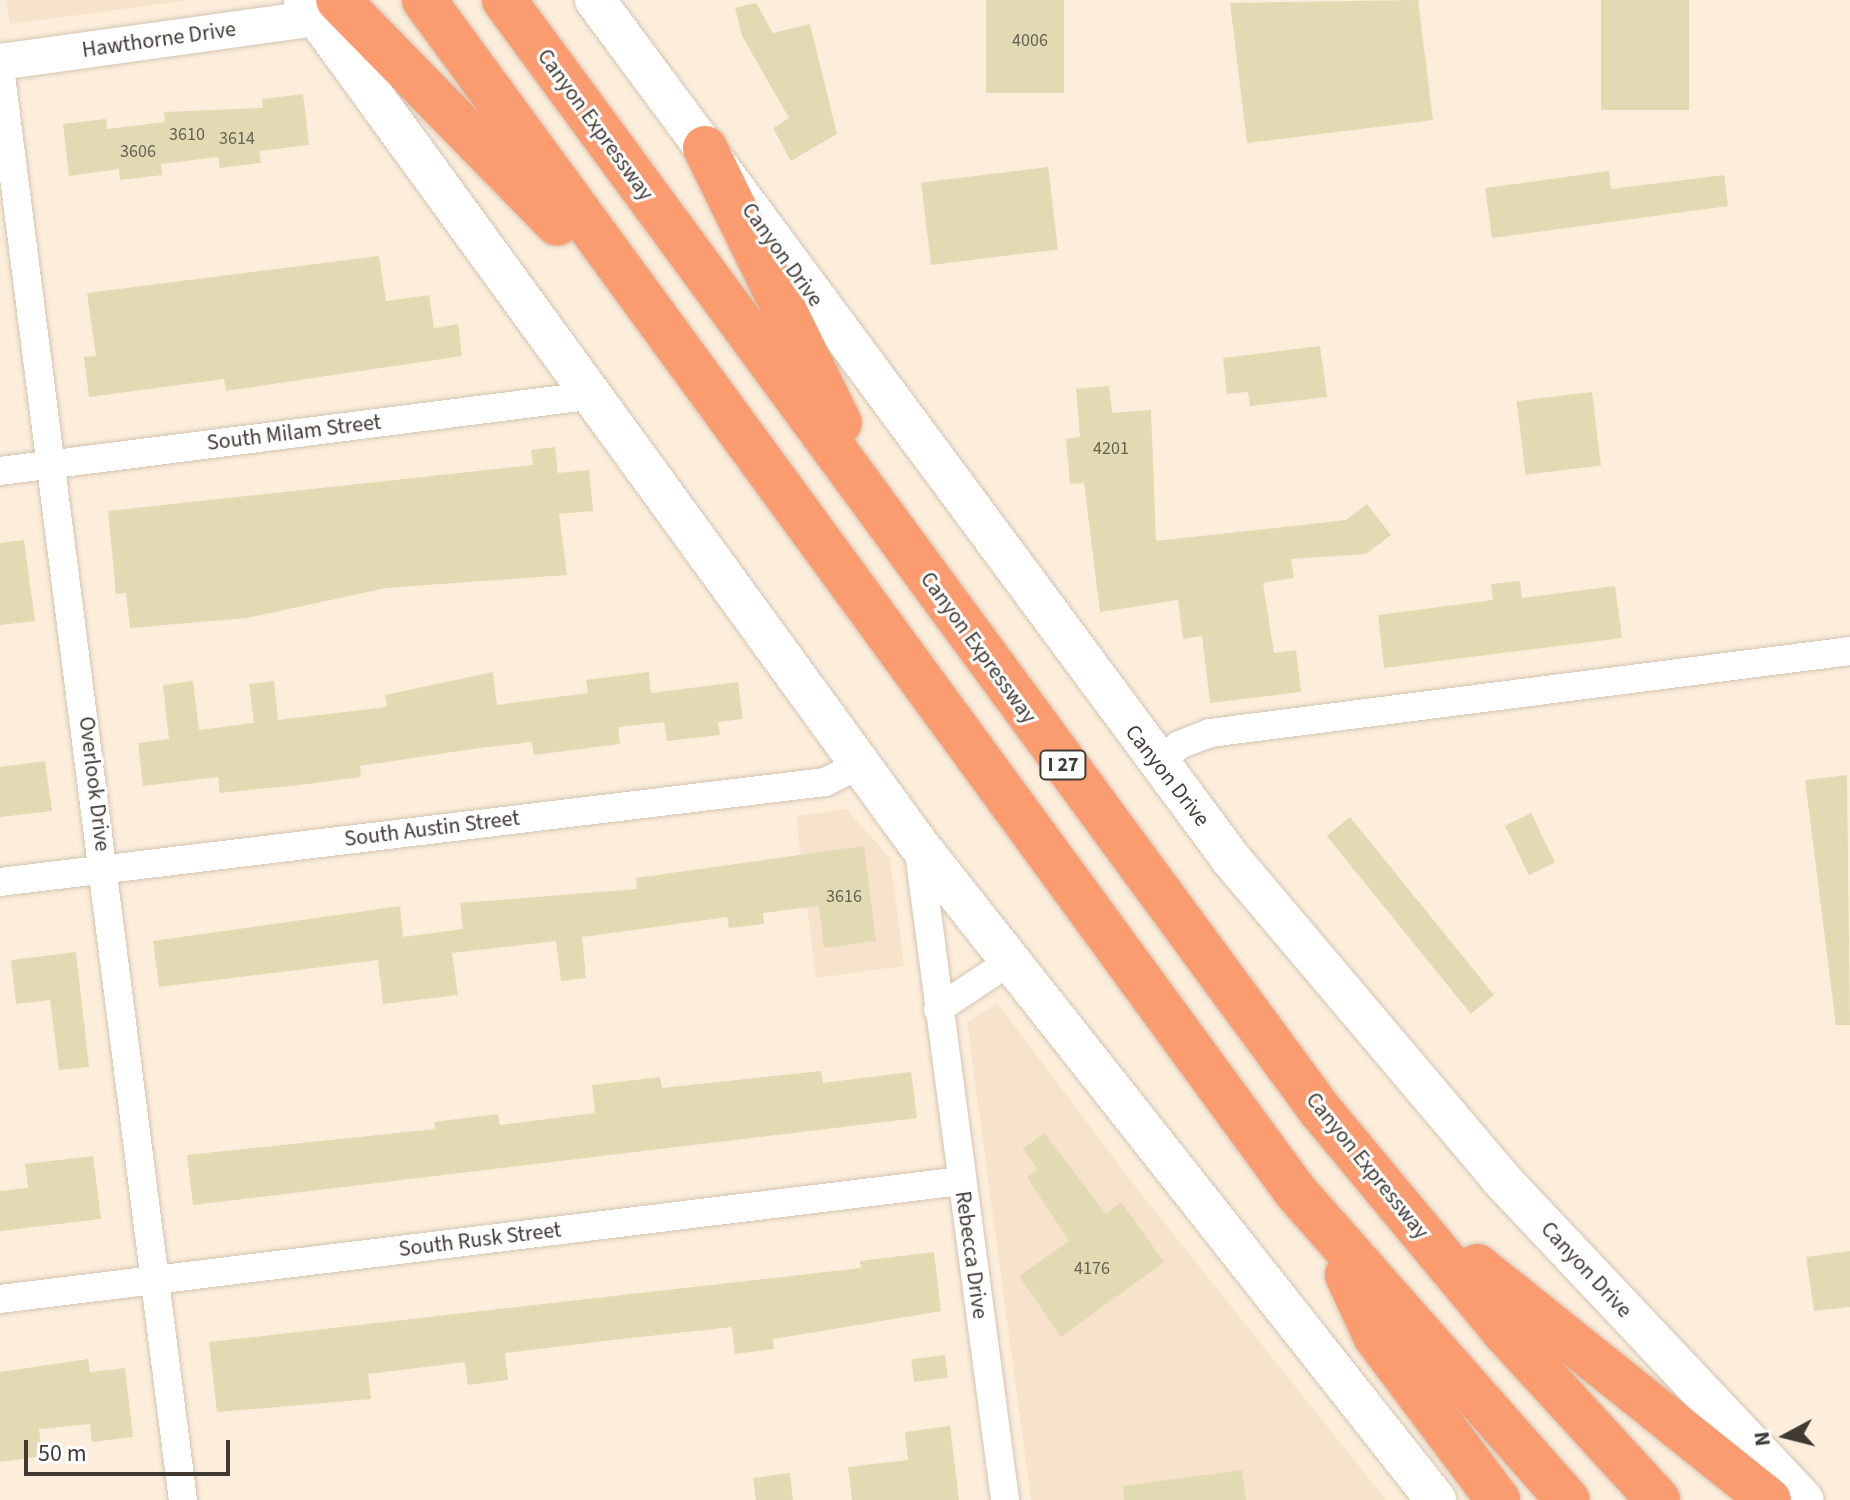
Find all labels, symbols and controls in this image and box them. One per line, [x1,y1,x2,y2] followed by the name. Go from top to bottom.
[80,16,238,64] street label: Hawthorne Drive
[1012,30,1048,52] house number: 4006
[531,44,659,206] street label: Canyon Expressway
[169,124,205,146] house number: 3610
[219,128,255,150] house number: 3614
[120,141,156,163] house number: 3606
[735,198,829,312] street label: Canyon Drive
[205,409,383,457] street label: South Milam Street
[1093,438,1129,460] house number: 4201
[914,567,1042,729] street label: Canyon Expressway
[73,715,115,853] street label: Overlook Drive
[1119,720,1215,832] street label: Canyon Drive
[1039,749,1087,781] road number: I 27
[343,805,521,853] street label: South Austin Street
[826,886,862,908] house number: 3616
[1300,1087,1434,1245] street label: Canyon Expressway
[949,1189,993,1321] street label: Rebecca Drive
[1535,1216,1637,1324] street label: Canyon Drive
[397,1217,563,1263] street label: South Rusk Street
[1074,1258,1110,1280] house number: 4176
[1746,1396,1826,1476] north arrow
[28,1424,234,1474] scale bar
[1745,1430,1779,1448] text: N
[38,1436,87,1471] text: 50 m

